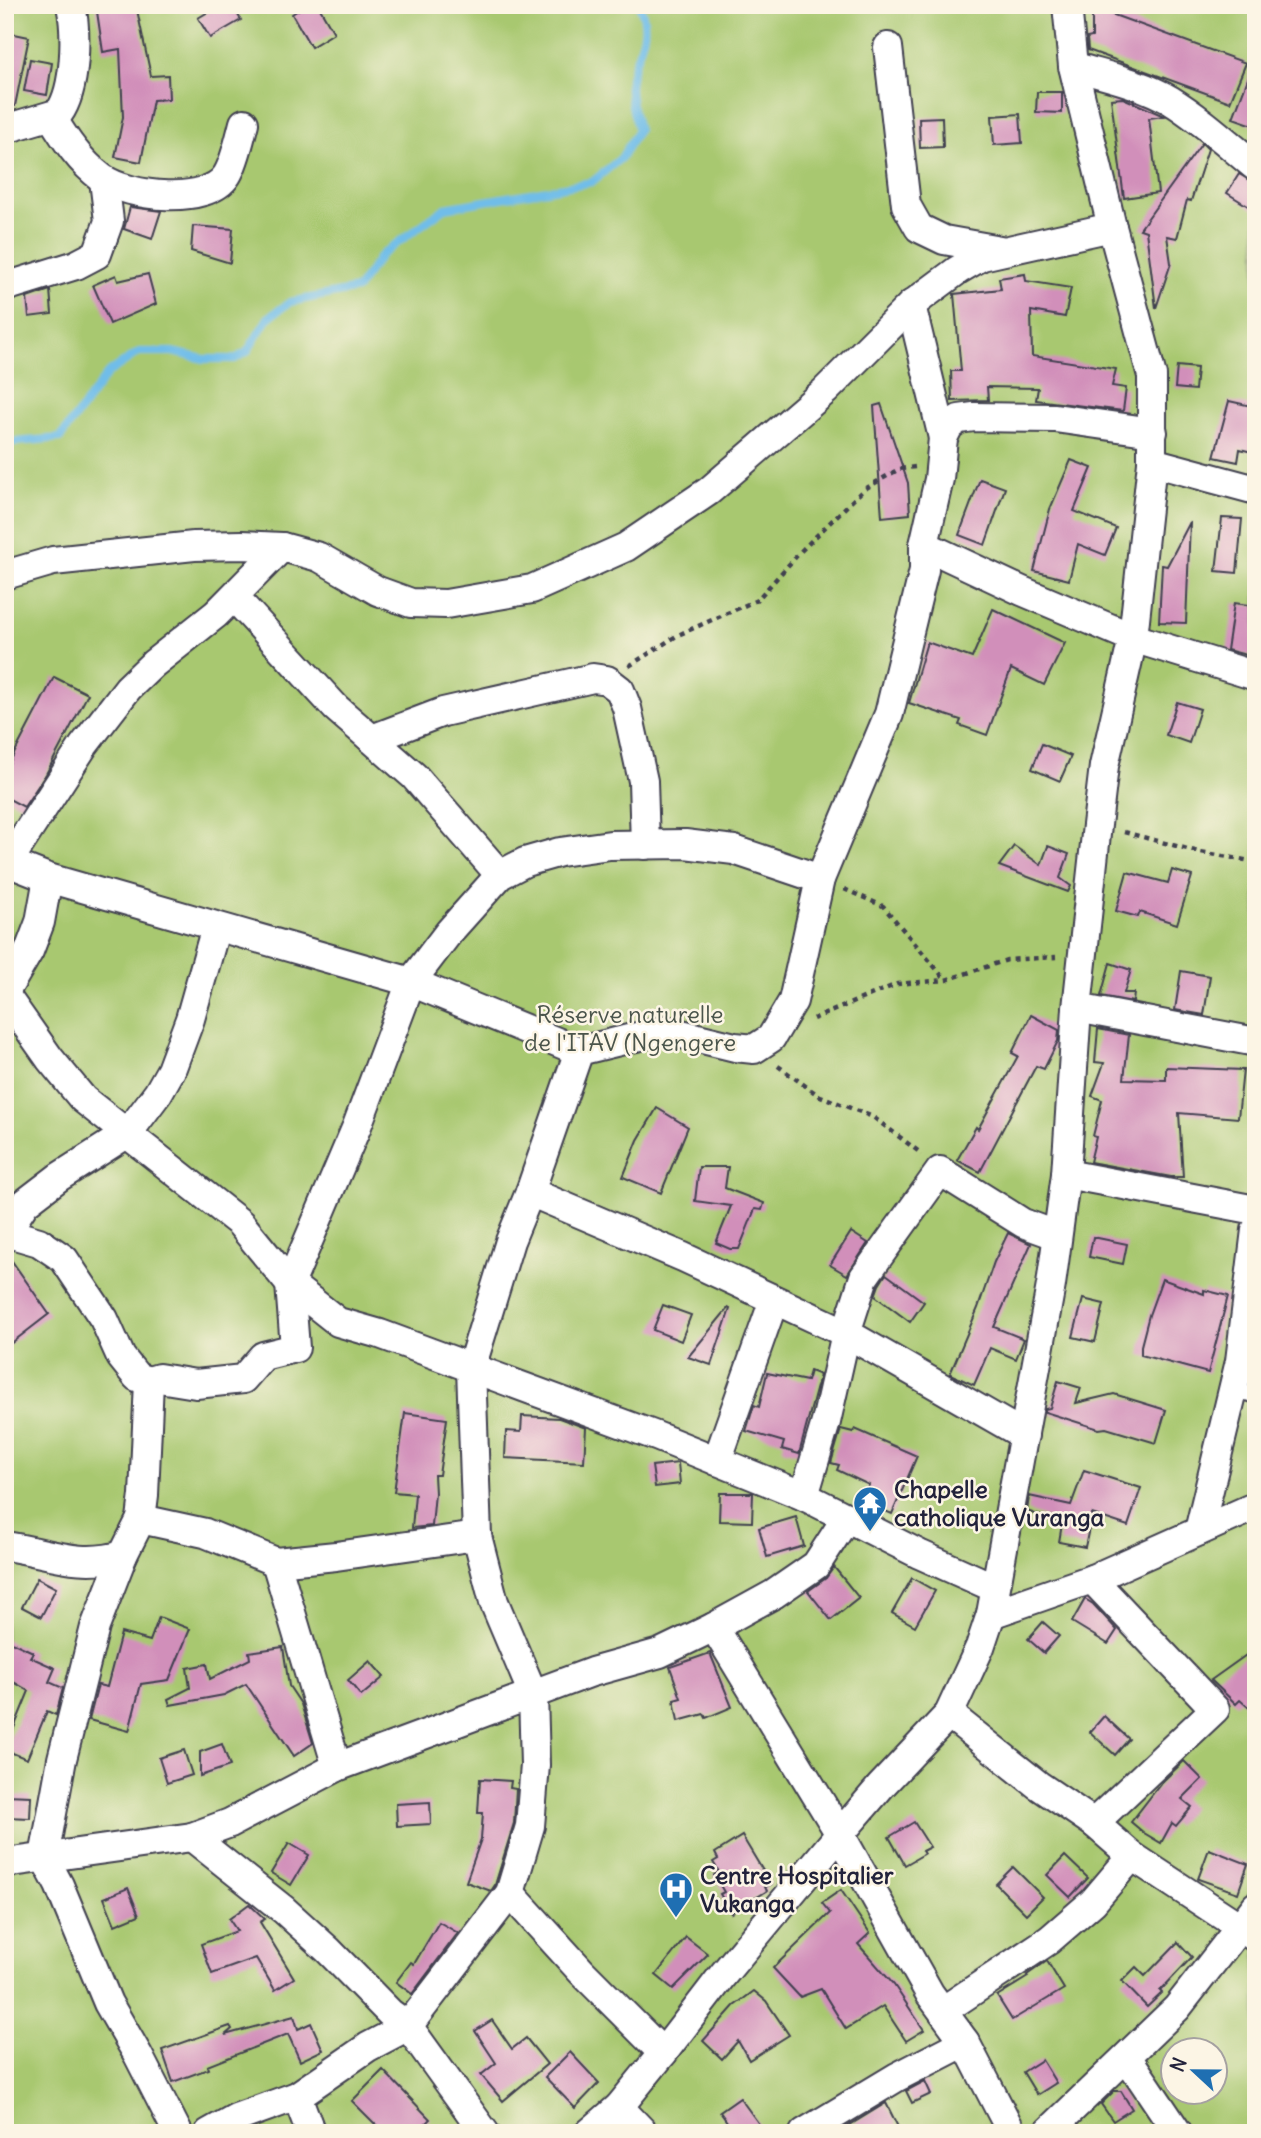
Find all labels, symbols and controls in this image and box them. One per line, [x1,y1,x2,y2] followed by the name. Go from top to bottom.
[524,999,736,1057] park label: Réserve naturelle de l'ITAV (Ngengere
[894,1474,1105,1532] place label: Chapelle catholique Vuranga
[851,1484,889,1533] temple icon: Chapelle catholique Vuranga
[700,1860,894,1918] place label: Centre Hospitalier Vukanga
[657,1870,695,1919] hospital icon: Centre Hospitalier Vukanga
[1160,2036,1230,2106] north arrow
[1165,2054,1192,2075] text: N

